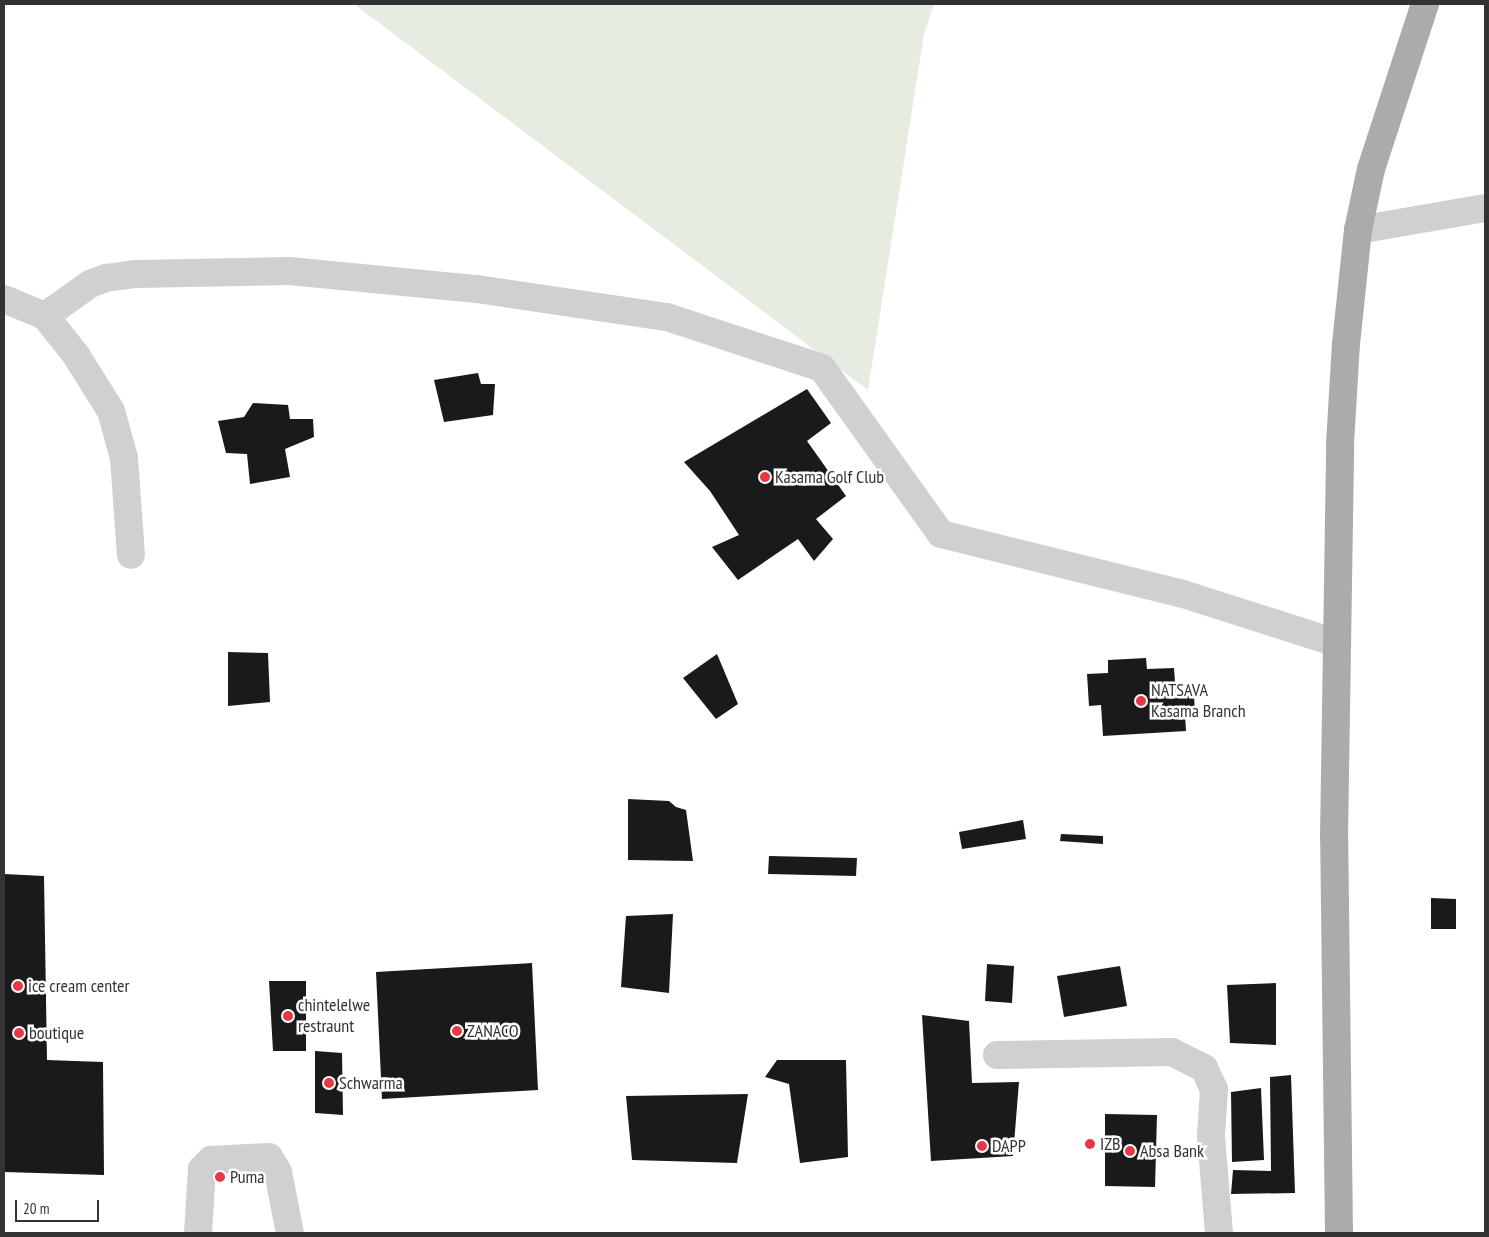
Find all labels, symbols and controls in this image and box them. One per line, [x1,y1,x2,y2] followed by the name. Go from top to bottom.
[775,466,884,488] place label: Kasama Golf Club
[759,471,771,483] marker: Kasama Golf Club
[1151,680,1246,722] place label: NATSAVA Kasama Branch
[1135,695,1147,707] marker: NATSAVA Kasama Branch
[28,975,129,997] place label: ice cream center
[12,980,24,992] marker: ice cream center
[298,995,370,1038] place label: chintelelwe restraunt
[282,1010,294,1022] marker: chintelelwe restraunt
[467,1020,519,1042] place label: ZANACO
[29,1022,84,1044] place label: boutique
[451,1025,463,1037] marker: ZANACO
[13,1027,25,1039] marker: boutique
[339,1072,403,1094] place label: Schwarma
[323,1077,335,1089] marker: Schwarma
[1100,1133,1121,1155] place label: IZB
[992,1135,1026,1157] place label: DAPP
[1084,1138,1096,1150] marker: IZB
[976,1140,988,1152] marker: DAPP
[1140,1140,1204,1162] place label: Absa Bank
[1124,1145,1136,1157] marker: Absa Bank
[230,1166,264,1188] place label: Puma
[214,1171,226,1183] marker: Puma
[18,1190,101,1222] scale bar
[23,1199,49,1218] text: 20 m

